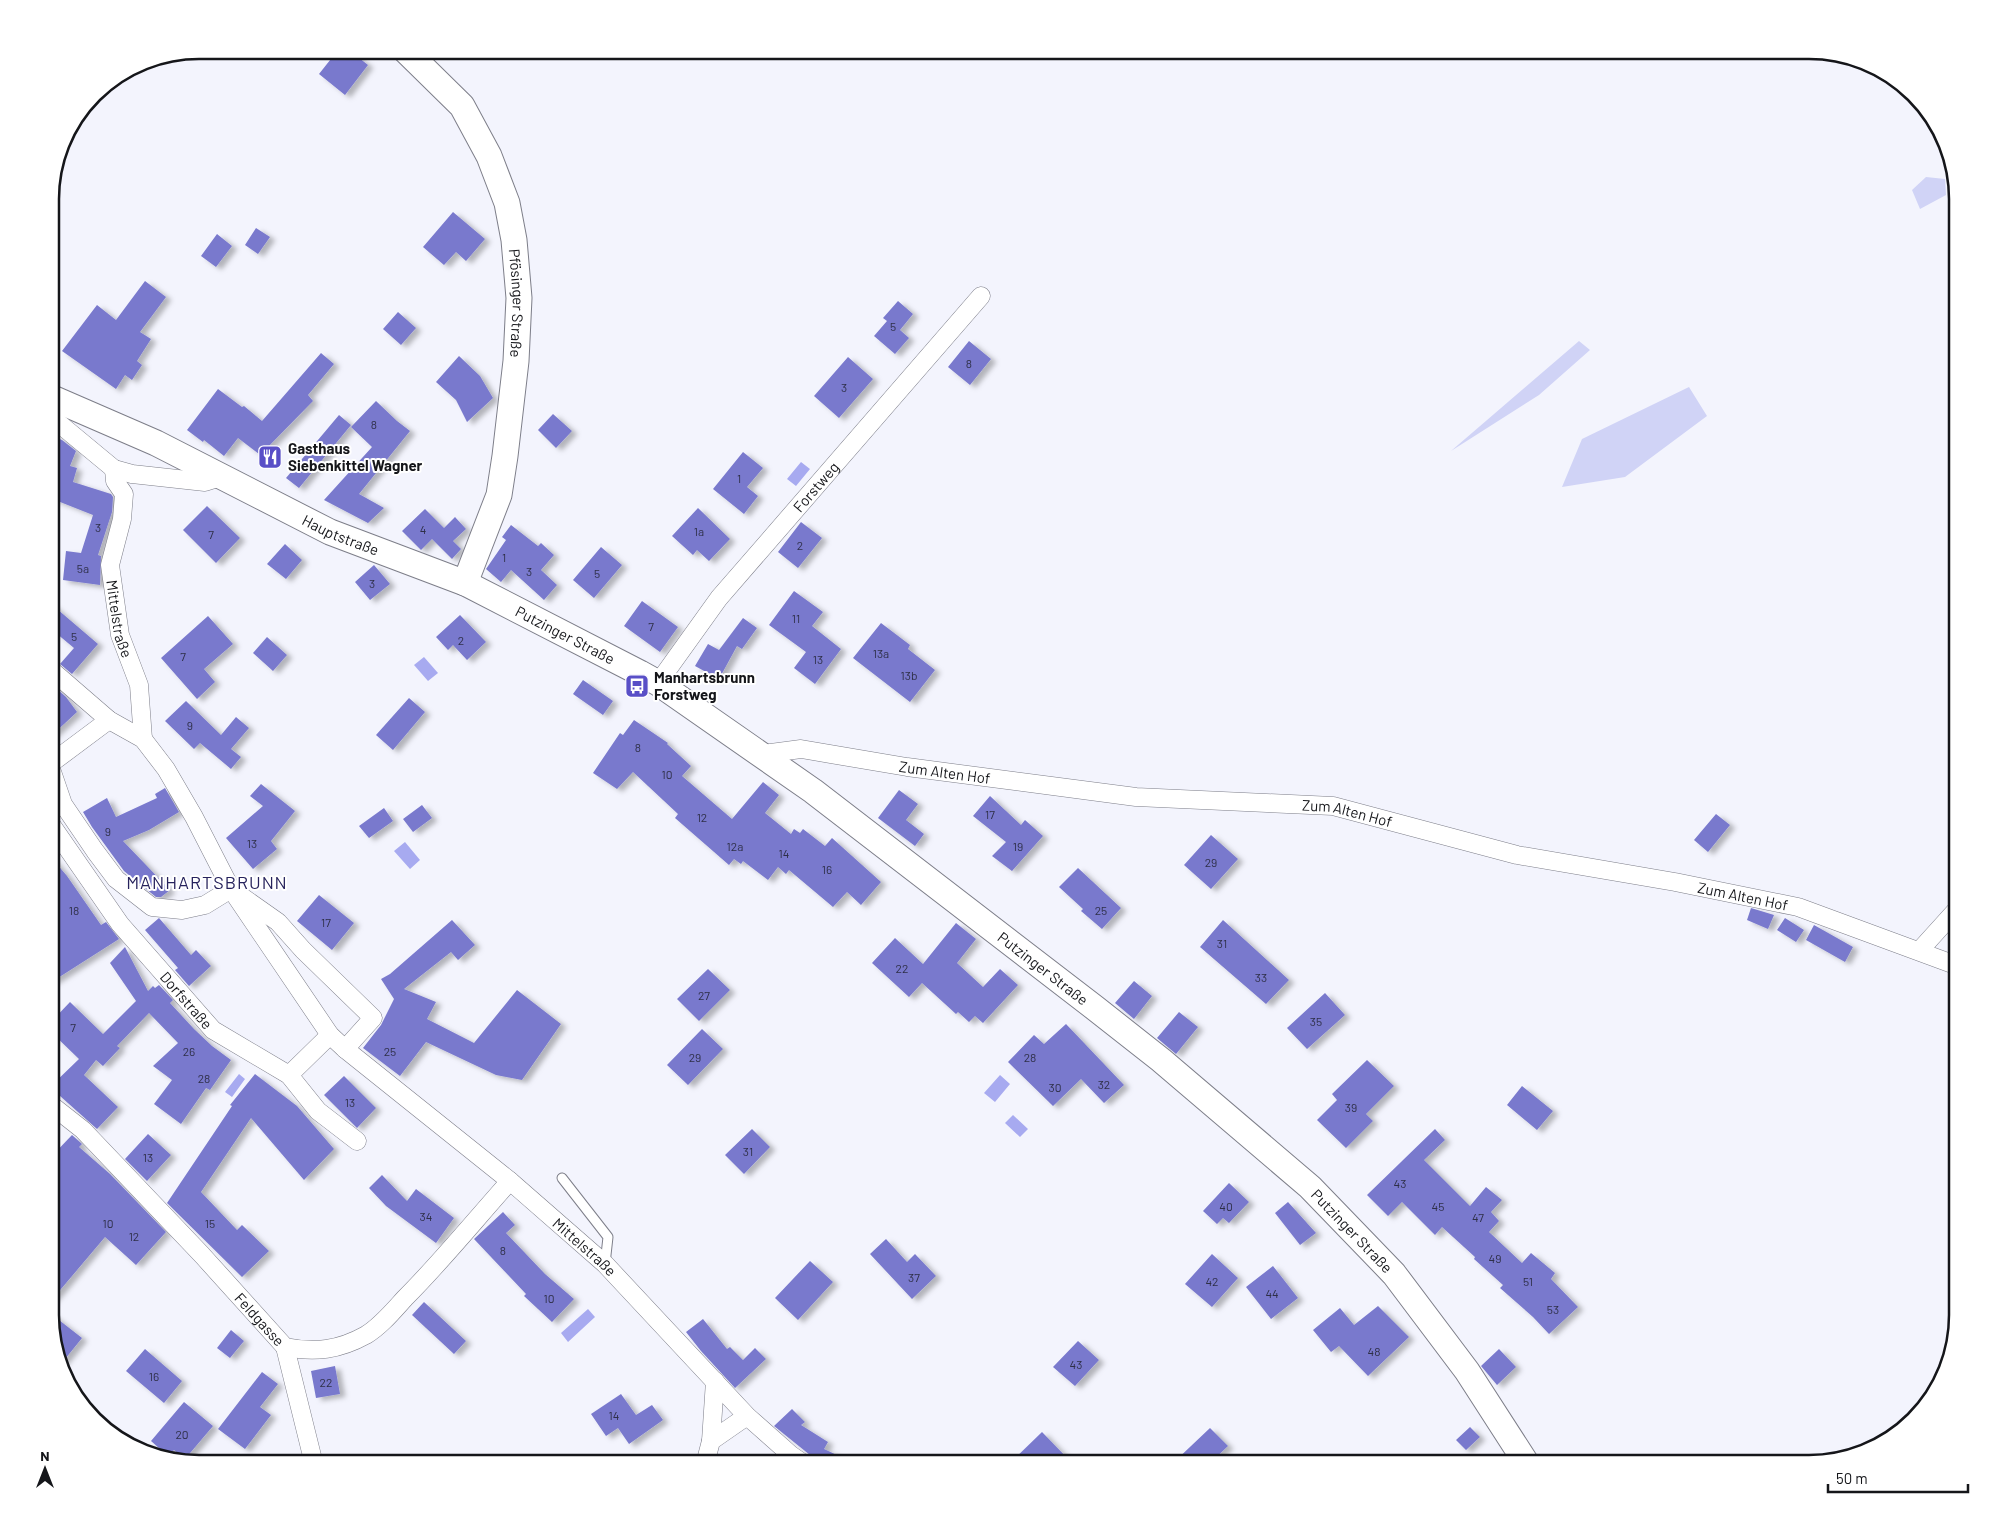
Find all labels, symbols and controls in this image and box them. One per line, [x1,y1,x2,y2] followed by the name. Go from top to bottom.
[506,248,528,358] street label: Pfösinger Straße
[890,319,896,333] house number: 5
[966,356,972,370] house number: 8
[841,380,847,394] house number: 3
[371,417,377,431] house number: 8
[288,439,423,474] place label: Gasthaus Siebenkittel Wagner
[257,444,283,470] restaurant icon: Gasthaus Siebenkittel Wagner
[789,458,842,516] street label: Forstweg
[737,471,741,485] house number: 1
[299,510,382,559] street label: Hauptstraße
[95,520,101,534] house number: 3
[420,522,426,536] house number: 4
[694,524,704,538] house number: 1a
[208,527,214,541] house number: 7
[797,538,803,552] house number: 2
[502,550,506,564] house number: 1
[77,561,89,575] house number: 5a
[526,564,532,578] house number: 3
[594,566,600,580] house number: 5
[369,576,375,590] house number: 3
[103,579,137,660] street label: Mittelstraße
[513,602,618,668] street label: Putzinger Straße
[792,611,800,625] house number: 11
[648,619,654,633] house number: 7
[71,629,77,643] house number: 5
[458,633,464,647] house number: 2
[873,646,889,660] house number: 13a
[180,649,186,663] house number: 7
[813,652,823,666] house number: 13
[654,668,755,703] place label: Manhartsbrunn Forstweg
[901,668,917,682] house number: 13b
[624,673,650,699] bus stop icon: Manhartsbrunn Forstweg
[187,718,193,732] house number: 9
[635,740,641,754] house number: 8
[898,757,992,787] street label: Zum Alten Hof
[662,767,672,781] house number: 10
[1302,796,1394,830] street label: Zum Alten Hof
[985,807,995,821] house number: 17
[697,810,707,824] house number: 12
[105,824,111,838] house number: 9
[247,836,257,850] house number: 13
[727,839,743,853] house number: 12a
[1013,839,1023,853] house number: 19
[779,846,789,860] house number: 14
[1205,855,1217,869] house number: 29
[822,862,832,876] house number: 16
[126,871,288,893] district label: MANHARTSBRUNN
[1696,878,1790,914] street label: Zum Alten Hof
[69,903,79,917] house number: 18
[1095,903,1107,917] house number: 25
[321,915,331,929] house number: 17
[994,928,1092,1009] street label: Putzinger Straße
[1217,936,1227,950] house number: 31
[896,961,908,975] house number: 22
[157,968,217,1032] street label: Dorfstraße
[1255,970,1267,984] house number: 33
[698,988,710,1002] house number: 27
[1310,1014,1322,1028] house number: 35
[70,1020,76,1034] house number: 7
[183,1044,195,1058] house number: 26
[384,1044,396,1058] house number: 25
[689,1050,701,1064] house number: 29
[1024,1050,1036,1064] house number: 28
[198,1071,210,1085] house number: 28
[1098,1077,1110,1091] house number: 32
[1049,1080,1061,1094] house number: 30
[345,1095,355,1109] house number: 13
[1345,1100,1357,1114] house number: 39
[743,1144,753,1158] house number: 31
[143,1150,153,1164] house number: 13
[1394,1176,1406,1190] house number: 43
[1308,1185,1397,1276] street label: Putzinger Straße
[1219,1199,1233,1213] house number: 40
[1432,1199,1444,1213] house number: 45
[420,1209,432,1223] house number: 34
[1472,1210,1484,1224] house number: 47
[549,1214,620,1280] street label: Mittelstraße
[103,1216,113,1230] house number: 10
[205,1216,215,1230] house number: 15
[129,1229,139,1243] house number: 12
[500,1243,506,1257] house number: 8
[1489,1251,1501,1265] house number: 49
[908,1270,920,1284] house number: 37
[1205,1274,1219,1288] house number: 42
[1523,1274,1533,1288] house number: 51
[1265,1286,1279,1300] house number: 44
[231,1289,288,1349] street label: Feldgasse
[544,1291,554,1305] house number: 10
[1547,1302,1559,1316] house number: 53
[1368,1344,1380,1358] house number: 48
[1070,1357,1082,1371] house number: 43
[149,1369,159,1383] house number: 16
[320,1375,332,1389] house number: 22
[609,1408,619,1422] house number: 14
[175,1427,189,1441] house number: 20
[20,1444,70,1494] north arrow
[40,1447,50,1464] text: N
[1828,1462,1968,1494] scale bar
[1836,1469,1868,1487] text: 50 m

